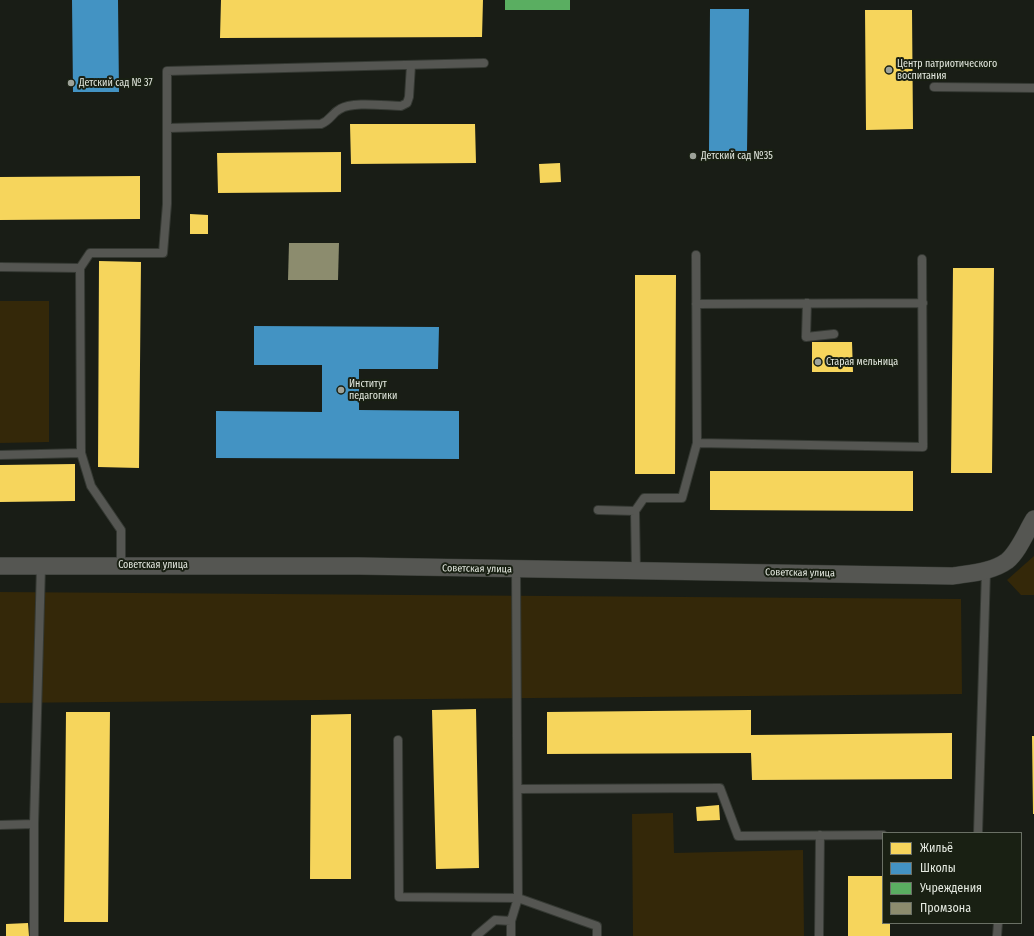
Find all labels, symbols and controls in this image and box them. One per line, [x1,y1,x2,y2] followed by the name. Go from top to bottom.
[897,58,997,82] place label: Центр патриотического воспитания
[884,65,894,75] marker: Центр патриотического воспитания
[79,77,153,89] place label: Детский сад № 37
[66,78,76,88] marker: Детский сад № 37
[701,150,773,162] place label: Детский сад №35
[688,151,698,161] marker: Детский сад №35
[826,356,898,368] place label: Старая мельница
[813,357,823,367] marker: Старая мельница
[349,378,397,402] place label: Институт педагогики
[336,385,346,395] marker: Институт педагогики
[118,559,188,571] street label: Советская улица
[442,562,512,576] street label: Советская улица
[765,566,835,580] street label: Советская улица
[882,832,1022,924] legend
[920,841,953,855] text: Жильё
[920,861,956,875] text: Школы
[920,881,982,895] text: Учреждения
[920,901,971,915] text: Промзона

